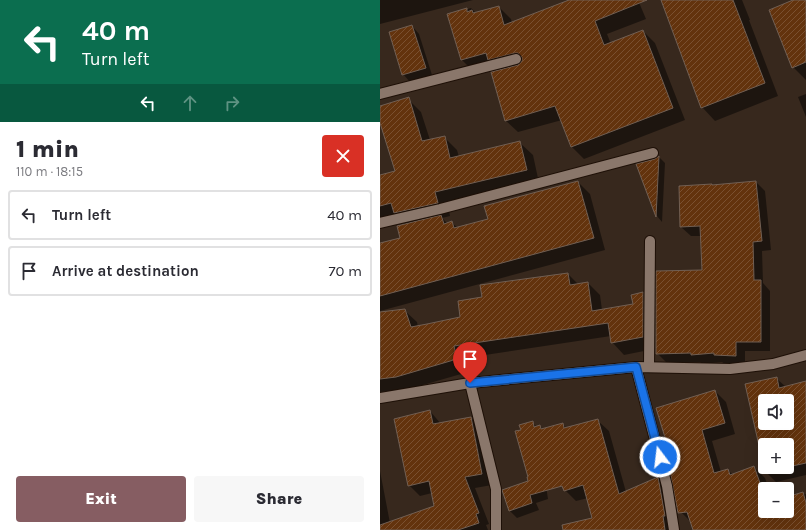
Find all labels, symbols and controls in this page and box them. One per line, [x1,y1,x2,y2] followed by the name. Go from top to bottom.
[82,14,150,47] text: 40 m
[16,16,68,68] icon: left
[82,48,150,70] text: Turn left
[137,92,159,114] icon: left
[179,92,201,114] icon: ahead
[221,92,243,114] icon: right
[16,135,79,163] text: 1 min
[322,135,364,177] button: close
[16,164,83,179] text: 110 m · 18:15
[18,204,40,226] icon: left
[52,206,111,224] text: Turn left
[327,206,362,224] text: 40 m
[18,260,40,282] icon: arrive
[52,262,199,280] text: Arrive at destination
[328,262,362,280] text: 70 m
[453,342,487,383] pin
[459,348,481,370] icon: arrive
[758,394,794,518] map controls
[758,394,794,430] button: sound
[639,436,681,478] position arrow
[758,438,794,474] button: +
[16,476,186,522] button: Exit
[194,476,364,522] button: Share
[758,482,794,518] button: −

